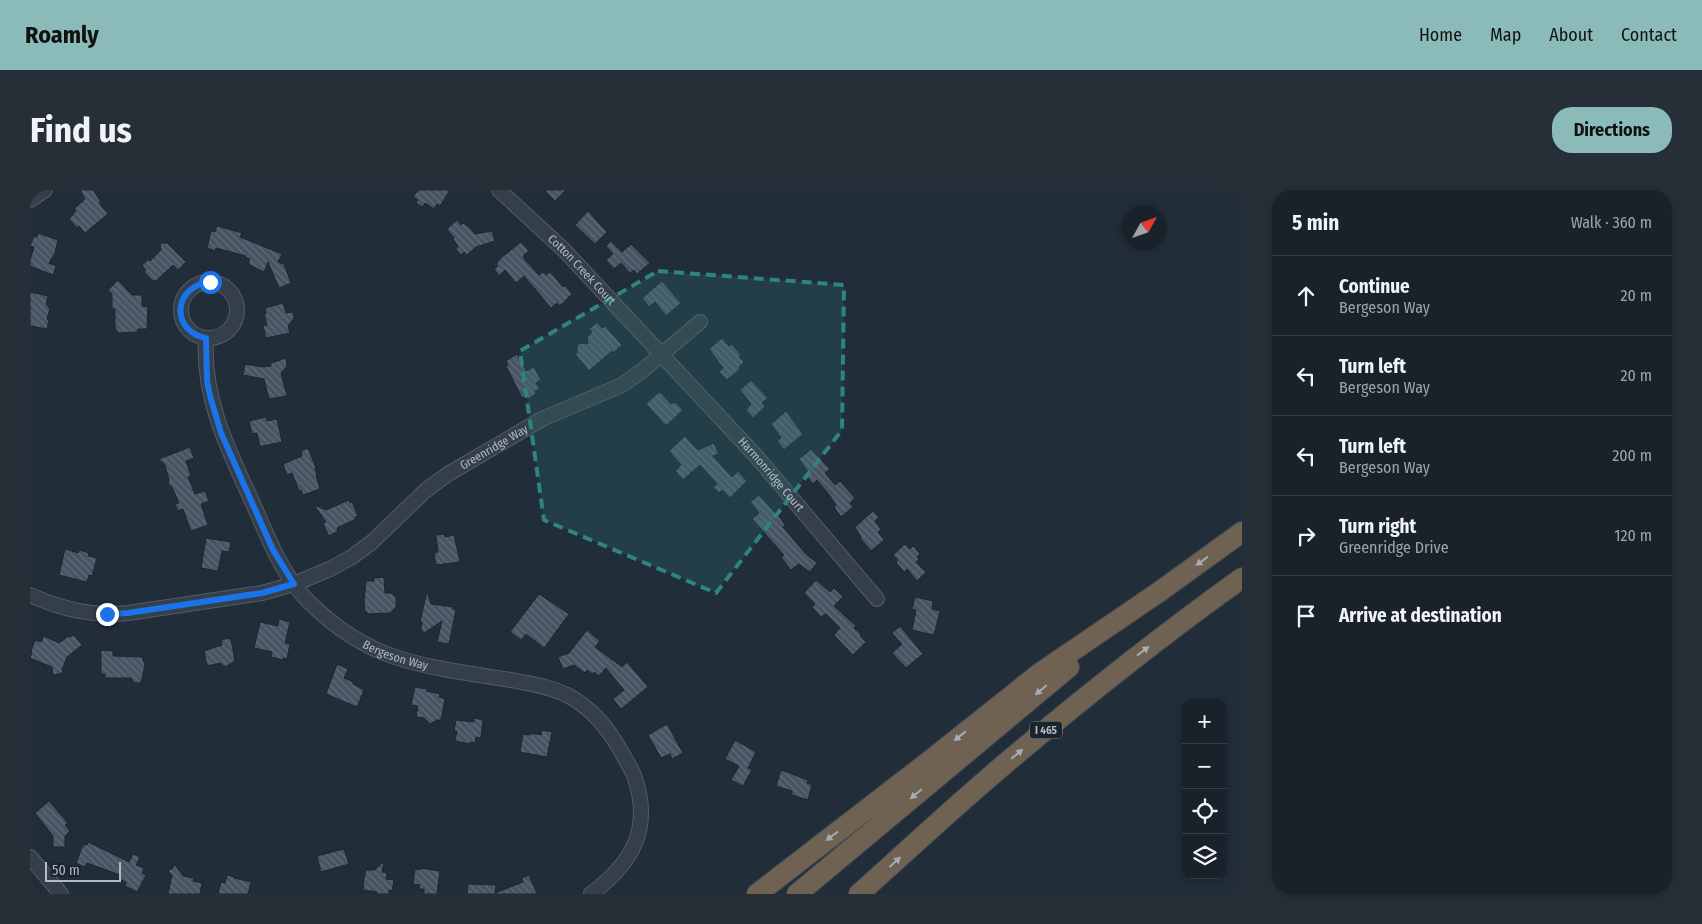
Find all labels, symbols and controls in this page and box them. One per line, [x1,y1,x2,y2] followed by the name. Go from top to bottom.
[25,21,99,49] text: Roamly
[1419,24,1462,46] text: Home
[1490,24,1521,46] text: Map
[1549,24,1593,46] text: About
[1621,24,1677,46] text: Contact
[1552,107,1672,153] button: Directions
[30,109,132,151] text: Find us
[1122,205,1167,250] north arrow
[1292,210,1339,236] text: 5 min
[1571,213,1652,232] text: Walk · 360 m
[545,232,619,308] street label: Cotton Creek Court
[199,271,222,294] route start
[1339,275,1410,298] text: Continue
[1292,282,1320,310] icon: ahead
[1621,286,1652,305] text: 20 m
[1339,298,1430,317] text: Bergeson Way
[1339,355,1406,378] text: Turn left
[1292,362,1320,390] icon: left
[1621,366,1652,385] text: 20 m
[1339,378,1430,397] text: Bergeson Way
[457,421,531,473] street label: Greenridge Way
[735,434,807,515] street label: Harmonridge Court
[1339,435,1406,458] text: Turn left
[1292,442,1320,470] icon: left
[1612,446,1652,465] text: 200 m
[1339,458,1430,477] text: Bergeson Way
[1339,515,1416,538] text: Turn right
[1292,522,1320,550] icon: right
[1614,526,1652,545] text: 120 m
[1339,538,1449,557] text: Greenridge Drive
[1196,556,1209,566] one-way arrow
[1292,602,1320,630] icon: arrive
[96,603,119,626] route end
[1339,604,1502,627] text: Arrive at destination
[360,637,430,673] street label: Bergeson Way
[1136,646,1149,657] one-way arrow
[1035,685,1048,696] one-way arrow
[1182,699,1227,879] map controls
[1182,699,1227,744] button: +
[1030,722,1062,738] road number: I 465
[954,731,967,742] one-way arrow
[1182,744,1227,789] button: −
[1011,749,1023,760] one-way arrow
[910,789,923,800] one-way arrow
[1182,789,1227,834] button: locate
[826,830,839,841] one-way arrow
[1182,834,1227,879] button: layers
[889,856,902,867] one-way arrow
[45,859,121,882] scale bar
[52,862,80,879] text: 50 m

